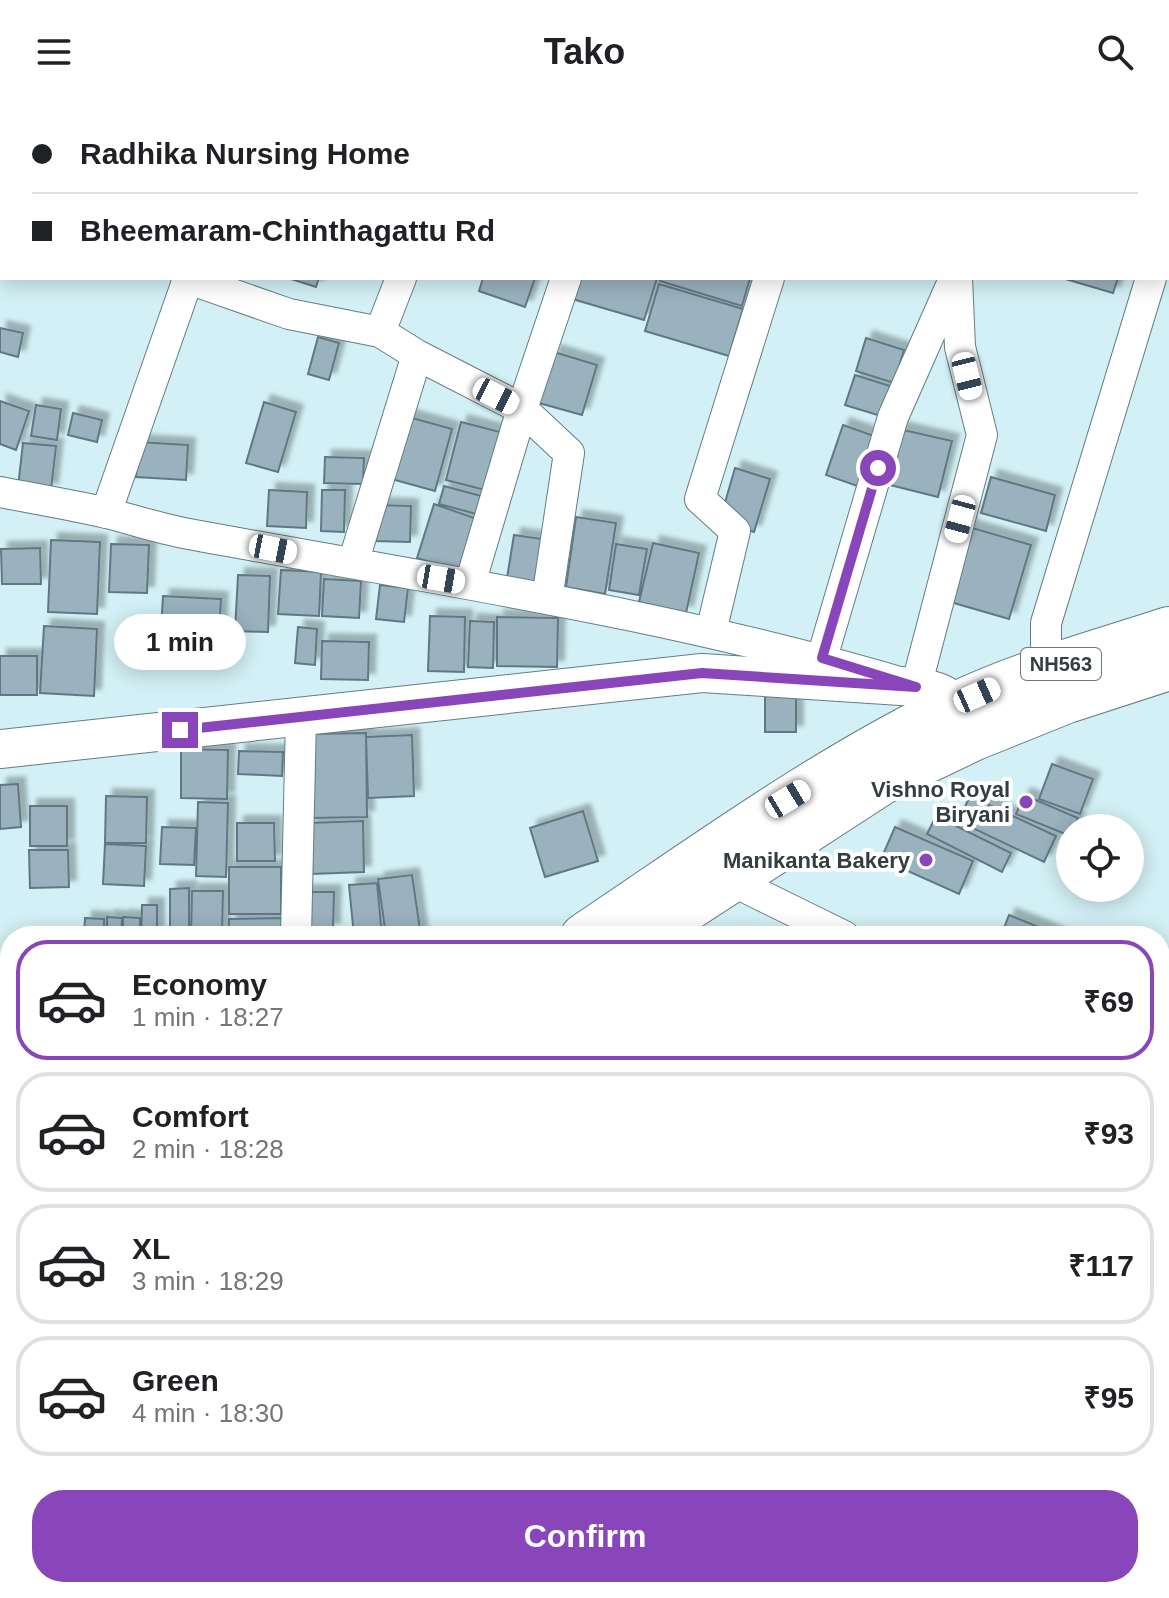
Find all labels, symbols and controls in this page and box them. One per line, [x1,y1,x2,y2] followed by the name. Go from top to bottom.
[32,30,76,74] icon: menu
[1093,30,1137,74] icon: search
[544,31,625,72] text: Tako
[80,137,410,170] text: Radhika Nursing Home
[80,214,495,247] text: Bheemaram-Chinthagattu Rd
[950,350,984,402] car
[469,374,523,418] car
[860,450,896,486] route start
[942,493,978,545] car
[247,533,299,565] car
[415,563,467,595] car
[114,614,246,670] callout: 1 min
[146,627,214,657] text: 1 min
[1021,648,1101,680] road number: NH563
[950,674,1004,716] car
[162,712,198,748] route end
[761,776,815,822] car
[871,777,1010,827] place label: Vishno Royal Biryani
[1017,793,1035,811] marker: Vishno Royal Biryani
[1056,814,1144,902] map controls
[1056,814,1144,902] button: locate
[723,848,911,873] place label: Manikanta Bakery
[917,851,935,869] marker: Manikanta Bakery
[36,964,108,1036] icon: car
[132,968,267,1001] text: Economy
[1083,985,1134,1018] text: ₹69
[132,1002,284,1032] text: 1 min · 18:27
[36,1096,108,1168] icon: car
[132,1100,249,1133] text: Comfort
[1083,1117,1134,1150] text: ₹93
[132,1134,284,1164] text: 2 min · 18:28
[36,1228,108,1300] icon: car
[132,1232,170,1265] text: XL
[1068,1249,1134,1282] text: ₹117
[132,1266,284,1296] text: 3 min · 18:29
[36,1360,108,1432] icon: car
[132,1364,219,1397] text: Green
[1083,1381,1134,1414] text: ₹95
[132,1398,284,1428] text: 4 min · 18:30
[32,1490,1138,1582] button: Confirm

